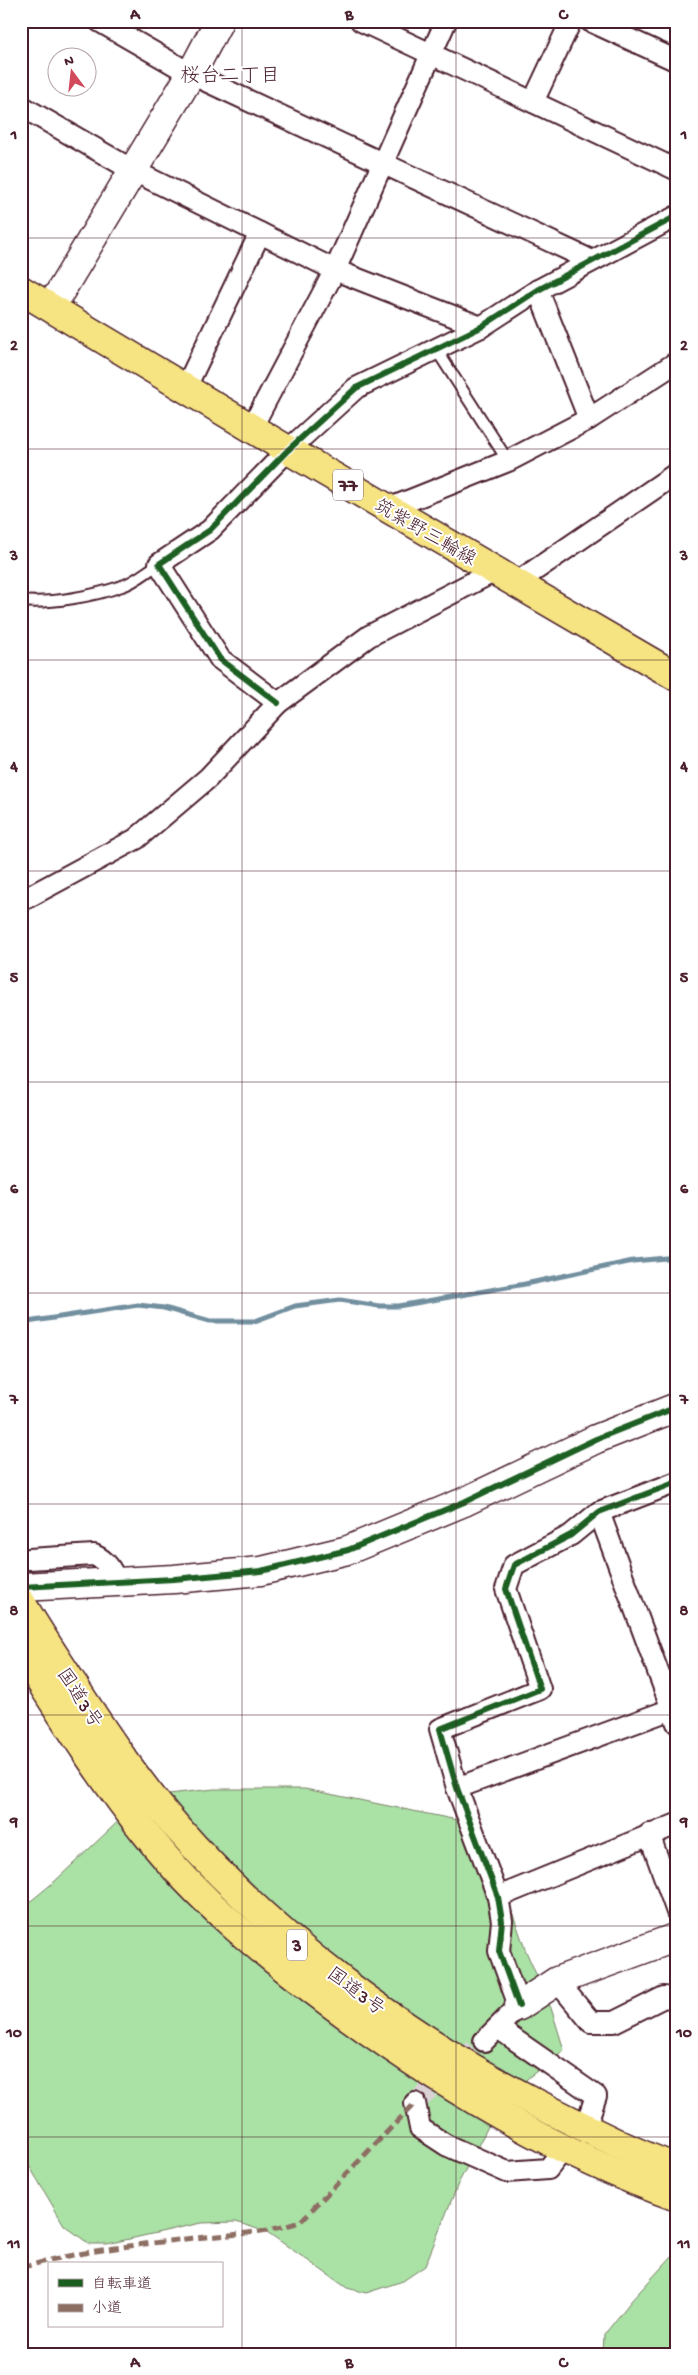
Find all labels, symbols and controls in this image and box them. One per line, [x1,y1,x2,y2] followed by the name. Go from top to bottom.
[129,7,141,26] text: A
[344,7,354,26] text: B
[558,7,569,26] text: C
[48,48,98,98] north arrow
[63,52,76,71] text: N
[180,64,280,89] district label: 桜台二丁目
[10,127,17,146] text: 1
[680,127,687,146] text: 1
[10,338,18,357] text: 2
[680,338,688,357] text: 2
[333,470,363,500] road number: 77
[369,495,480,572] street label: 筑紫野三輪線
[9,548,18,567] text: 3
[679,548,688,567] text: 3
[9,759,18,778] text: 4
[679,759,688,778] text: 4
[10,970,19,989] text: 5
[680,970,689,989] text: 5
[10,1181,19,1200] text: 6
[680,1181,689,1200] text: 6
[9,1392,19,1411] text: 7
[679,1392,689,1411] text: 7
[10,1603,19,1622] text: 8
[680,1603,689,1622] text: 8
[50,1664,107,1733] street label: 国道3号
[9,1814,18,1833] text: 9
[679,1814,688,1833] text: 9
[287,1930,307,1960] road number: 3
[321,1963,389,2022] street label: 国道3号
[5,2025,22,2044] text: 10
[675,2025,692,2044] text: 10
[7,2236,20,2255] text: 11
[677,2236,690,2255] text: 11
[48,2262,222,2328] legend
[92,2275,152,2294] text: 自転車道
[92,2300,122,2318] text: 小道
[129,2355,141,2374] text: A
[344,2355,354,2374] text: B
[558,2355,569,2374] text: C

